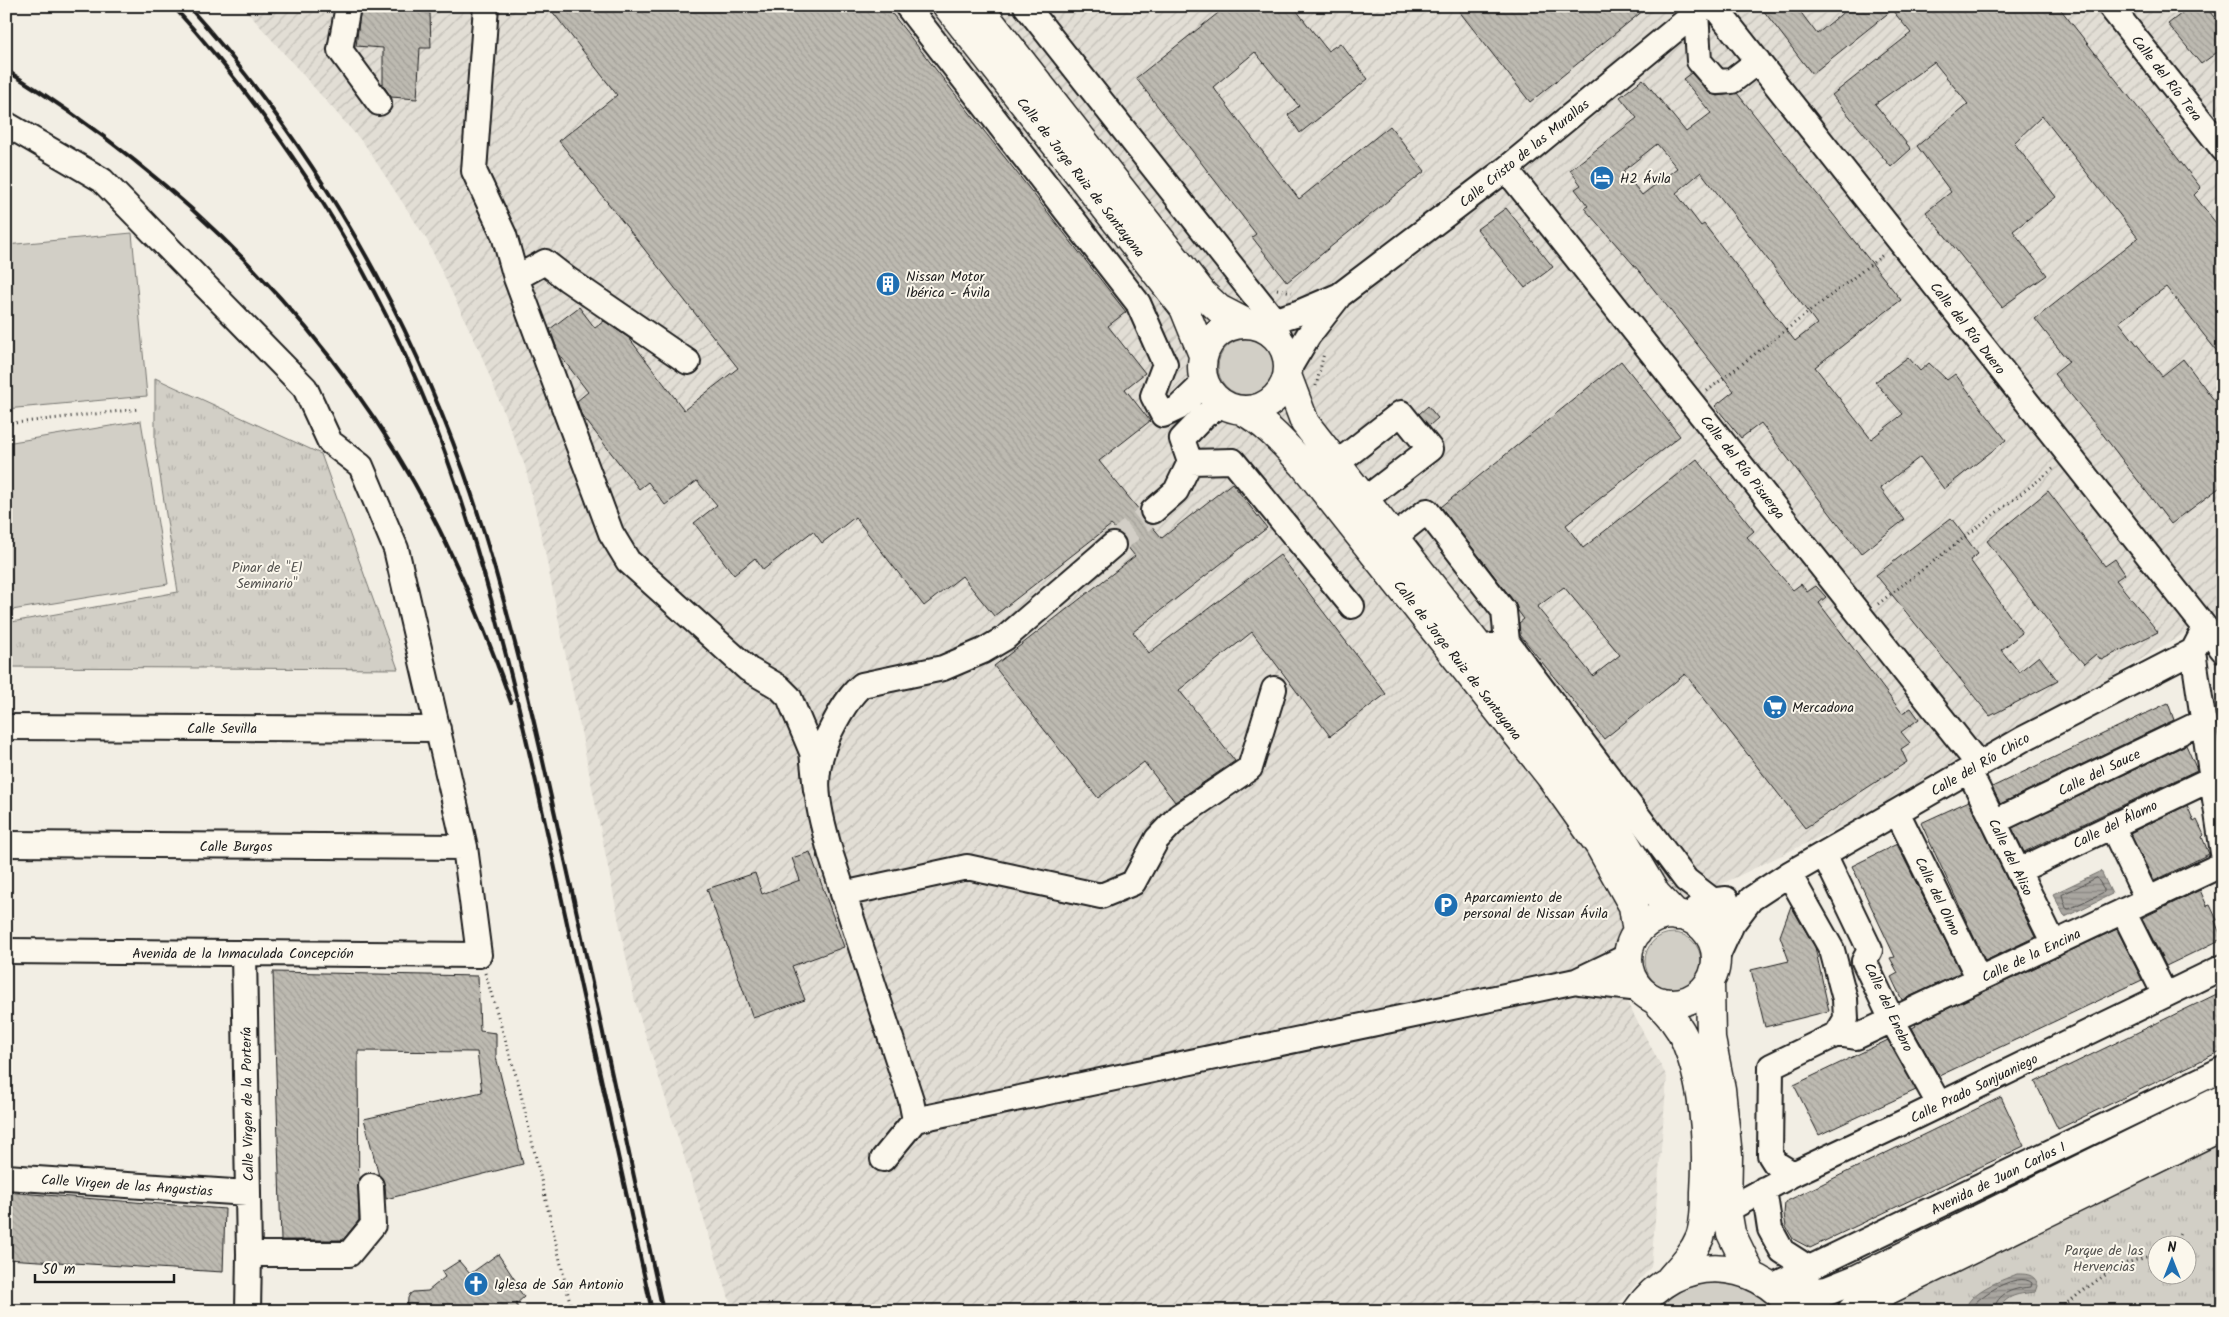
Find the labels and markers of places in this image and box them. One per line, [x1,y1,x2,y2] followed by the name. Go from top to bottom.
[1589,165,1615,191] hotel icon: H2 Ávila
[1620,168,1671,190] place label: H2 Ávila
[906,266,990,304] place label: Nissan Motor Ibérica - Ávila
[875,271,901,297] building icon: Nissan Motor Ibérica - Ávila
[1762,694,1788,720] supermarket icon: Mercadona
[1792,697,1854,719] place label: Mercadona
[1463,887,1608,925] place label: Aparcamiento de personal de Nissan Ávila
[1433,892,1459,918] parking icon: Aparcamiento de personal de Nissan Ávila
[463,1271,489,1297] church icon: Iglesa de San Antonio
[494,1274,624,1296] place label: Iglesa de San Antonio

